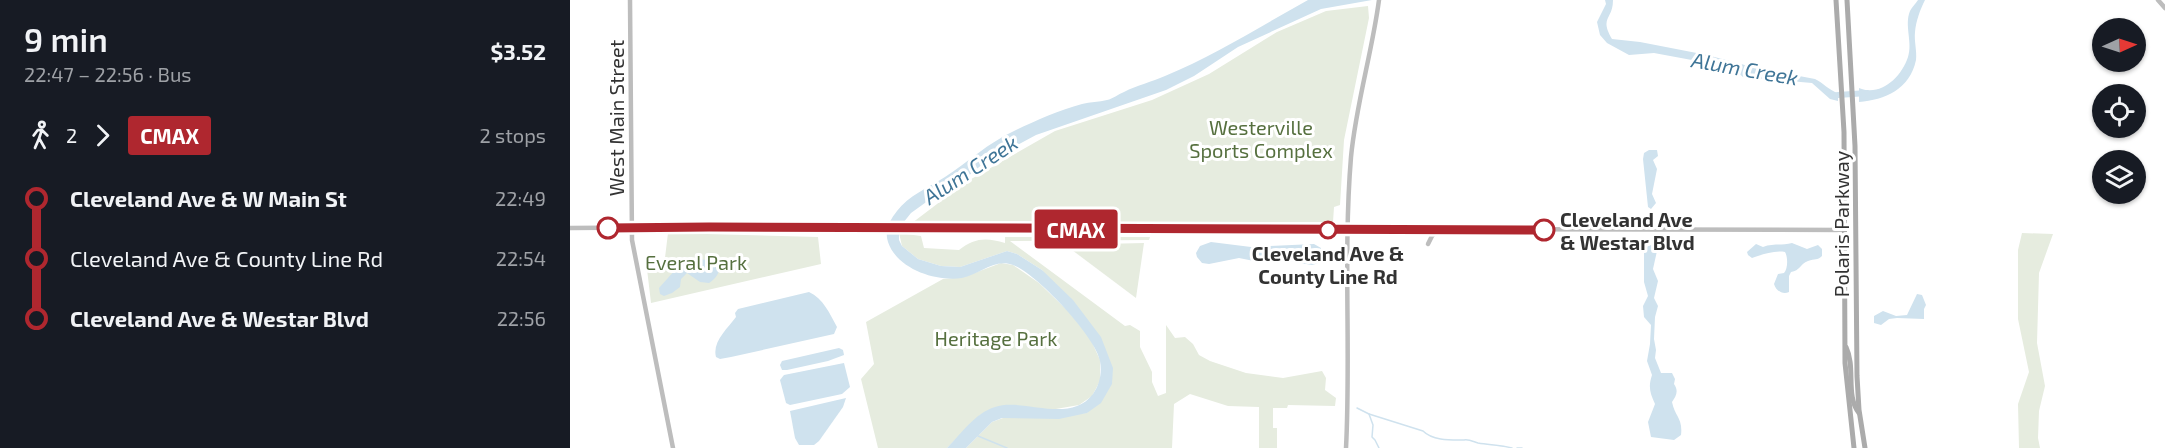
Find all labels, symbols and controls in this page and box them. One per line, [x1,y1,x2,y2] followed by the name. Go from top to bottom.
[2092,18,2146,72] north arrow
[2092,18,2146,204] map controls
[24,19,108,59] text: 9 min
[490,38,546,64] text: $3.52
[604,39,628,196] street label: West Main Street
[1689,46,1800,90] water label: Alum Creek
[24,62,191,86] text: 22:47 – 22:56 · Bus
[2092,84,2146,138] button: locate
[1189,115,1333,162] park label: Westerville Sports Complex
[24,119,57,152] icon: walk
[86,119,119,152] icon: forward
[66,123,77,147] text: 2
[140,123,199,148] text: CMAX
[479,123,546,147] text: 2 stops
[917,129,1022,209] water label: Alum Creek
[1829,150,1853,297] street label: Polaris Parkway
[2092,150,2146,204] button: layers
[70,185,347,211] text: Cleveland Ave & W Main St
[495,186,546,210] text: 22:49
[1560,207,1695,254] place label: Cleveland Ave & Westar Blvd
[1034,210,1118,248] line badge: CMAX
[597,217,619,239] unlabelled marker
[1047,217,1105,242] text: CMAX
[1533,219,1555,241] marker: Cleveland Ave & Westar Blvd
[1319,221,1337,239] marker: Cleveland Ave & County Line Rd
[1252,241,1404,289] place label: Cleveland Ave & County Line Rd
[70,245,383,271] text: Cleveland Ave & County Line Rd
[496,246,546,270] text: 22:54
[645,250,747,274] park label: Everal Park
[70,305,369,331] text: Cleveland Ave & Westar Blvd
[497,306,546,330] text: 22:56
[935,326,1057,350] park label: Heritage Park

